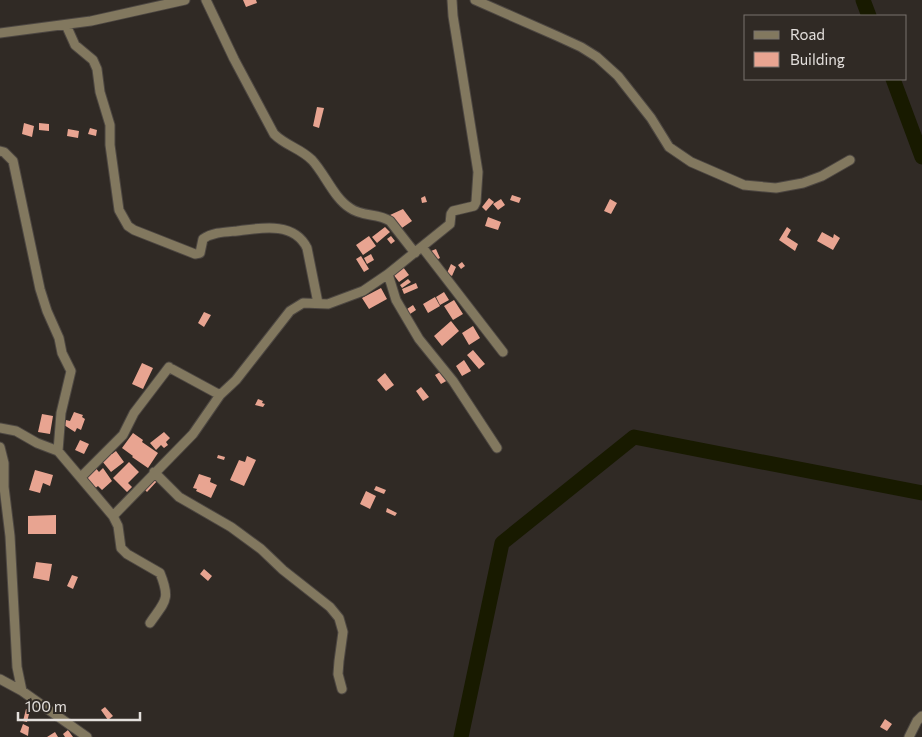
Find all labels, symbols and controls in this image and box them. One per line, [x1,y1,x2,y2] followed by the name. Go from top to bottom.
[744,15,907,80] legend
[790,25,825,43] text: Road
[790,50,845,68] text: Building
[18,690,140,722] scale bar
[25,697,67,715] text: 100 m

